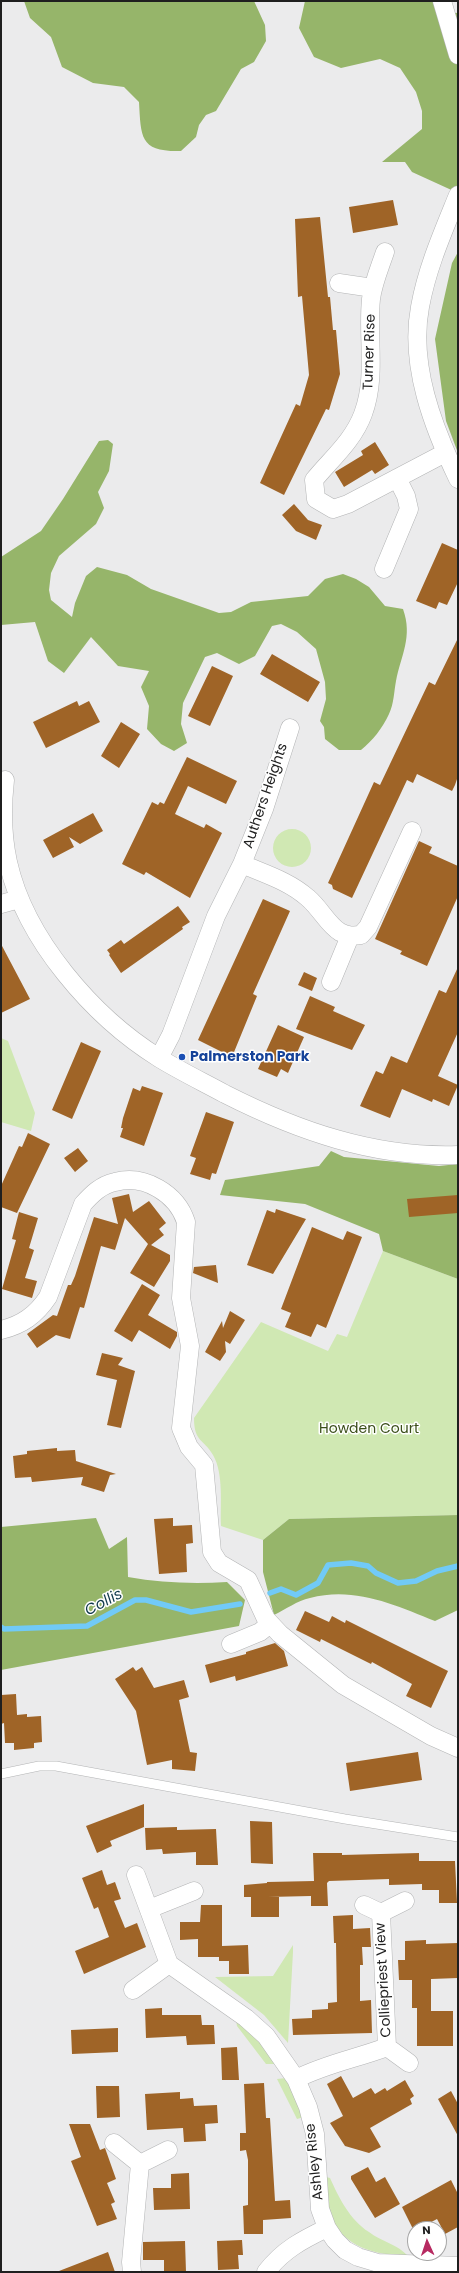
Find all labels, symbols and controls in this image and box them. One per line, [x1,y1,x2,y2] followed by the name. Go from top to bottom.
[360,314,380,390] street label: Turner Rise
[240,741,292,851] street label: Authers Heights
[190,1049,310,1065] place label: Palmerston Park
[177,1052,187,1062] marker: Palmerston Park
[319,1421,419,1437] park label: Howden Court
[82,1586,126,1620] water label: Collis
[373,1922,395,2038] street label: Colliepriest View
[303,2123,327,2201] street label: Ashley Rise
[407,2221,447,2261] north arrow
[422,2222,431,2238] text: N

